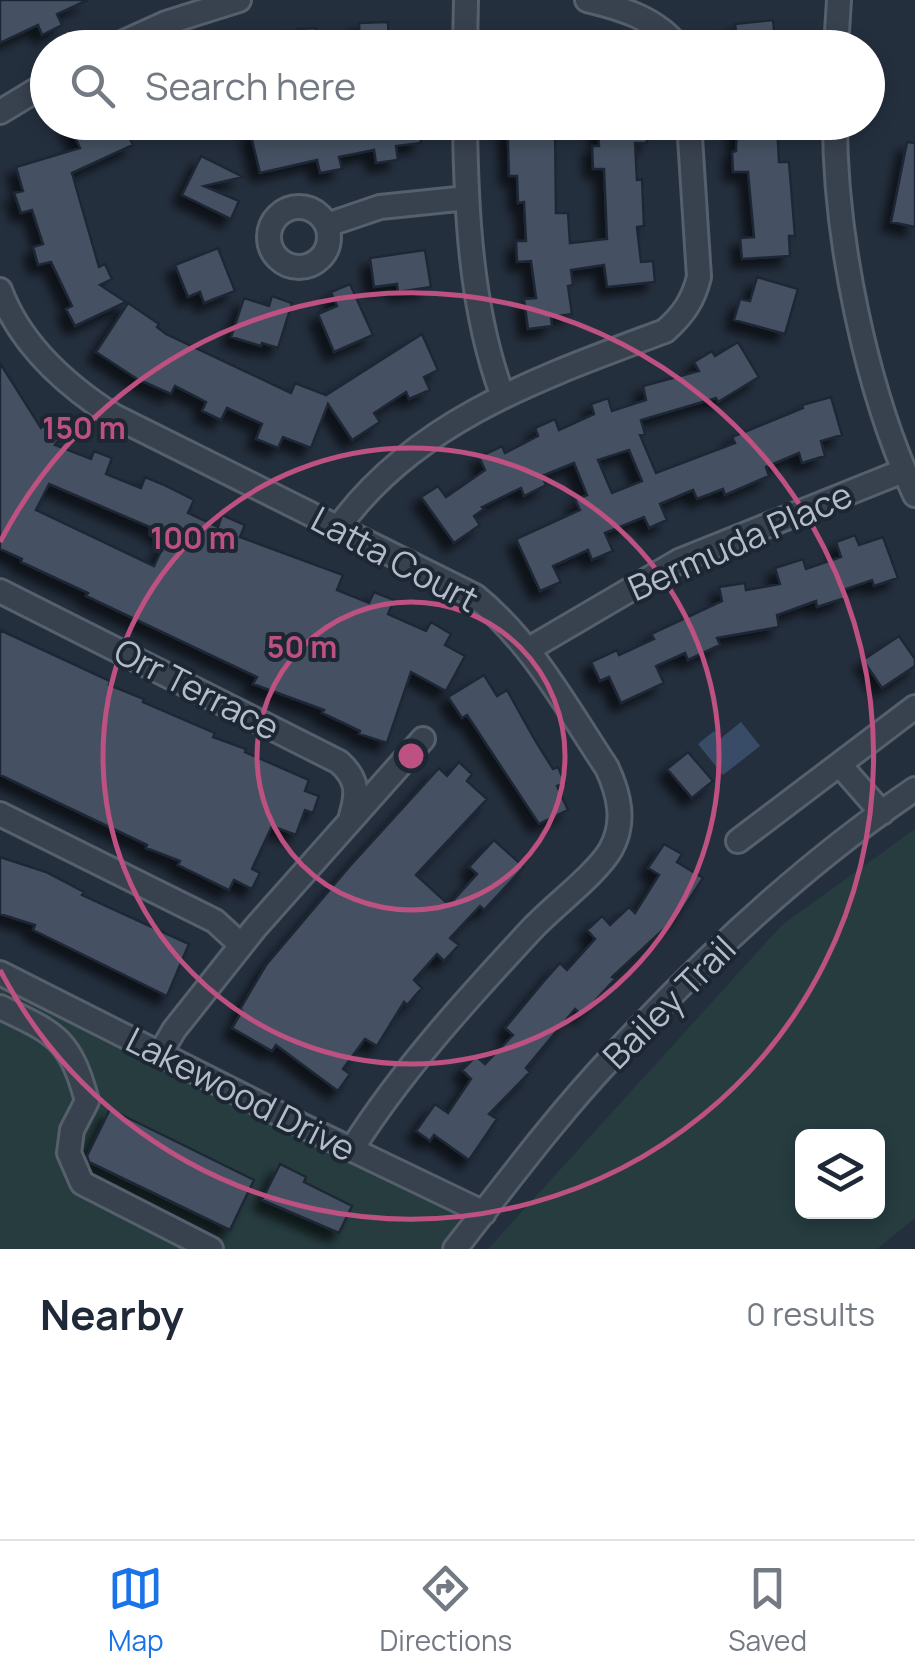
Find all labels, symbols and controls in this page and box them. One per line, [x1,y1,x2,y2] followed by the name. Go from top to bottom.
[30,30,885,140] search box
[65,58,120,113] icon: search
[145,59,356,111] text: Search here
[42,407,126,448] text: 150 m
[620,470,860,612] street label: Bermuda Place
[303,495,487,623] street label: Latta Court
[150,517,236,558] text: 100 m
[267,626,337,667] text: 50 m
[106,627,288,751] street label: Orr Terrace
[393,738,429,774] centre of rings
[592,925,746,1079] street label: Bailey Trail
[118,1016,364,1172] street label: Lakewood Drive
[795,1129,885,1219] map controls
[795,1129,885,1219] button: layers
[40,1285,184,1343] text: Nearby
[746,1292,875,1336] text: 0 results
[108,1561,164,1659] tab: Map
[380,1561,512,1659] tab: Directions
[728,1561,807,1659] tab: Saved

